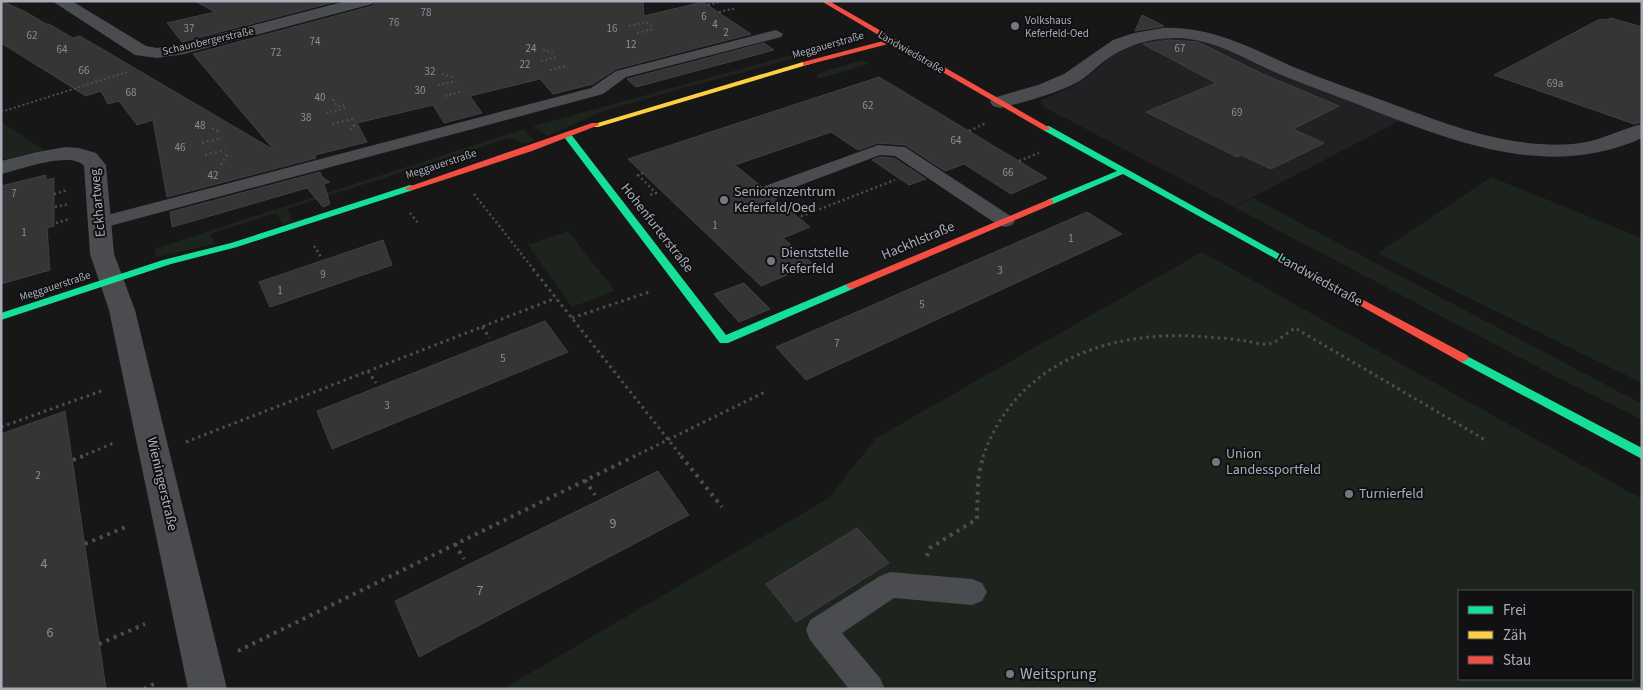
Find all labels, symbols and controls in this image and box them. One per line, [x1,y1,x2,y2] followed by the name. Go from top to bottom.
[421,5,432,20] house number: 78
[701,9,707,24] house number: 6
[1025,13,1089,41] place label: Volkshaus Keferfeld-Oed
[389,15,400,30] house number: 76
[712,17,718,32] house number: 4
[1009,20,1021,32] marker: Volkshaus Keferfeld-Oed
[184,21,194,36] house number: 37
[607,21,618,36] house number: 16
[161,23,256,59] street label: Schaunbergerstraße
[723,25,729,40] house number: 2
[790,27,866,62] street label: Meggauerstraße
[875,27,947,77] street label: Landwiedstraße
[27,28,37,43] house number: 62
[310,34,321,49] house number: 74
[626,37,636,52] house number: 12
[526,41,537,56] house number: 24
[1175,41,1185,56] house number: 67
[57,42,68,57] house number: 64
[271,45,281,60] house number: 72
[520,57,530,72] house number: 22
[79,63,90,78] house number: 66
[425,64,435,79] house number: 32
[1547,76,1563,91] house number: 69a
[415,83,425,98] house number: 30
[126,85,137,100] house number: 68
[315,90,325,105] house number: 40
[863,98,873,113] house number: 62
[1232,105,1242,120] house number: 69
[301,110,312,125] house number: 38
[195,118,206,133] house number: 48
[951,133,962,148] house number: 64
[175,140,186,155] house number: 46
[403,145,479,183] street label: Meggauerstraße
[1003,165,1014,180] house number: 66
[85,168,111,238] street label: Eckhartweg
[208,168,218,183] house number: 42
[616,179,698,277] street label: Hohenfurterstraße
[734,182,836,218] place label: Seniorenzentrum Keferfeld/Oed
[11,186,17,201] house number: 7
[718,194,730,206] marker: Seniorenzentrum Keferfeld/Oed
[878,217,958,265] street label: Hackhlstraße
[712,218,718,233] house number: 1
[21,225,27,240] house number: 1
[1068,231,1074,246] house number: 1
[781,243,849,279] place label: Dienststelle Keferfeld
[1274,248,1366,312] street label: Landwiedstraße
[765,255,777,267] marker: Dienststelle Keferfeld
[997,263,1003,278] house number: 3
[17,267,93,305] street label: Meggauerstraße
[320,267,326,282] house number: 9
[277,283,283,298] house number: 1
[919,297,925,312] house number: 5
[834,336,840,351] house number: 7
[500,351,506,366] house number: 5
[384,398,390,413] house number: 3
[141,435,183,533] street label: Wieningerstraße
[1226,444,1321,480] place label: Union Landessportfeld
[1210,456,1222,468] marker: Union Landessportfeld
[35,468,41,483] house number: 2
[1359,484,1423,504] place label: Turnierfeld
[1343,488,1355,500] marker: Turnierfeld
[610,514,617,534] house number: 9
[41,554,48,574] house number: 4
[477,581,484,601] house number: 7
[1458,590,1633,680] legend
[1503,600,1526,621] text: Frei
[47,623,54,643] house number: 6
[1503,625,1527,646] text: Zäh
[1503,650,1531,671] text: Stau
[1020,663,1096,685] place label: Weitsprung
[1004,668,1016,680] marker: Weitsprung

